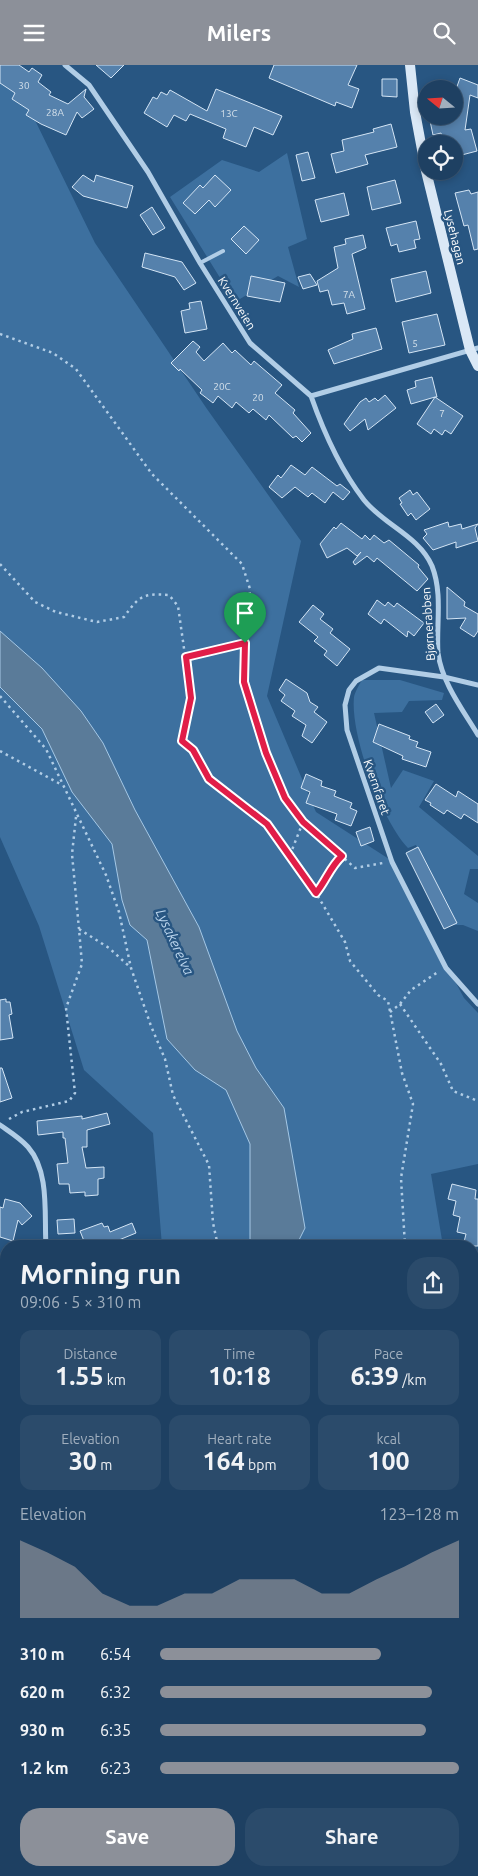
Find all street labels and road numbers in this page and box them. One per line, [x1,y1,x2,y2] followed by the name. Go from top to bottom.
[442,208,468,266] street label: Lysehagan
[216,274,258,332] street label: Kvernveien
[419,587,437,661] street label: Bjørnerabben
[361,758,393,817] street label: Kvernfaret

